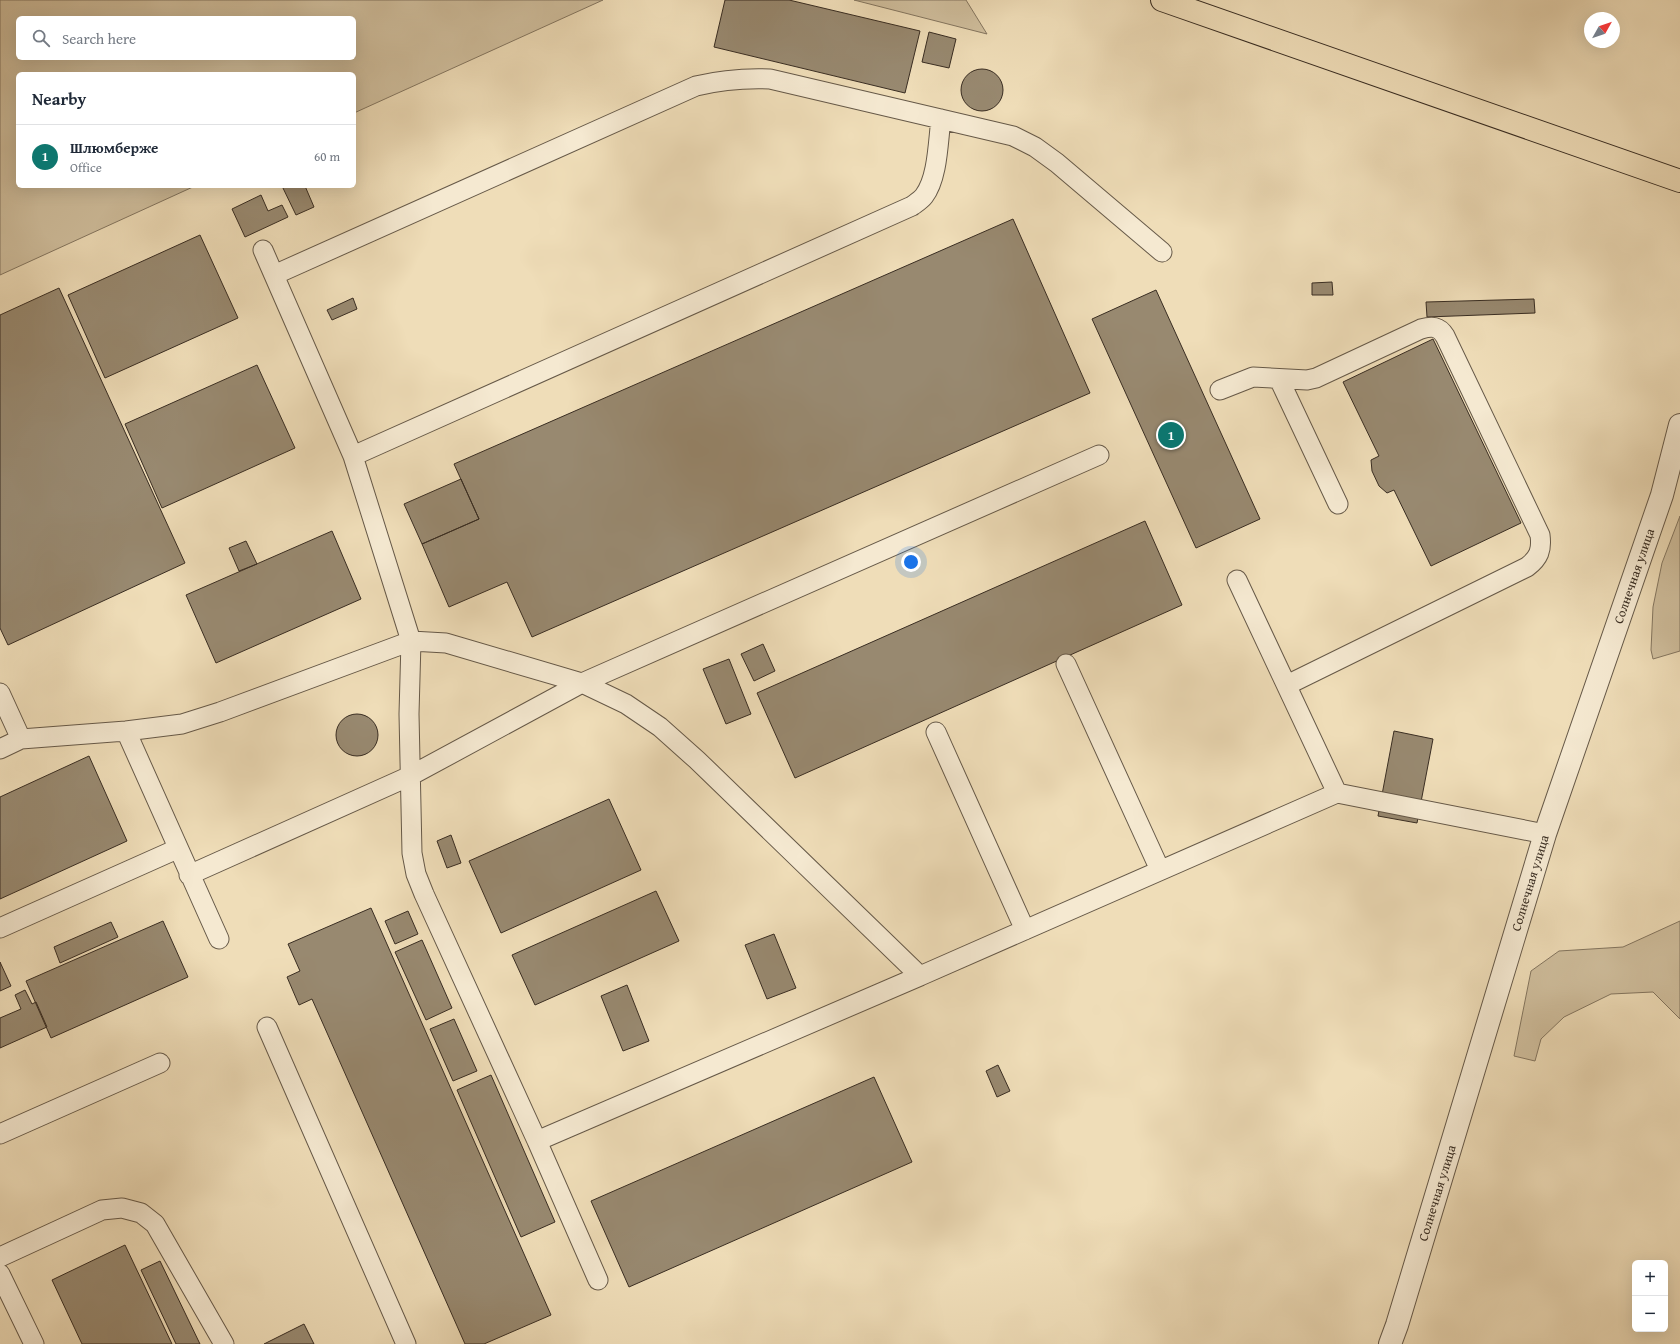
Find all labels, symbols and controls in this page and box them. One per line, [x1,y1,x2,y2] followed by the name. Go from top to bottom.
[1584,12,1620,48] north arrow
[16,16,356,60] search box
[30,27,52,49] icon: search
[62,28,136,49] text: Search here
[32,86,86,111] text: Nearby
[70,137,158,158] text: Шлюмберже
[42,147,48,166] text: 1
[314,147,340,166] text: 60 m
[70,158,102,177] text: Office
[1158,420,1184,450] pin: 1
[1609,525,1659,626] street label: Солнечная улица
[901,552,921,572] your location
[1506,832,1554,933] street label: Солнечная улица
[1413,1142,1461,1243] street label: Солнечная улица
[1632,1260,1668,1332] map controls
[1632,1260,1668,1296] button: +
[1632,1296,1668,1332] button: −

